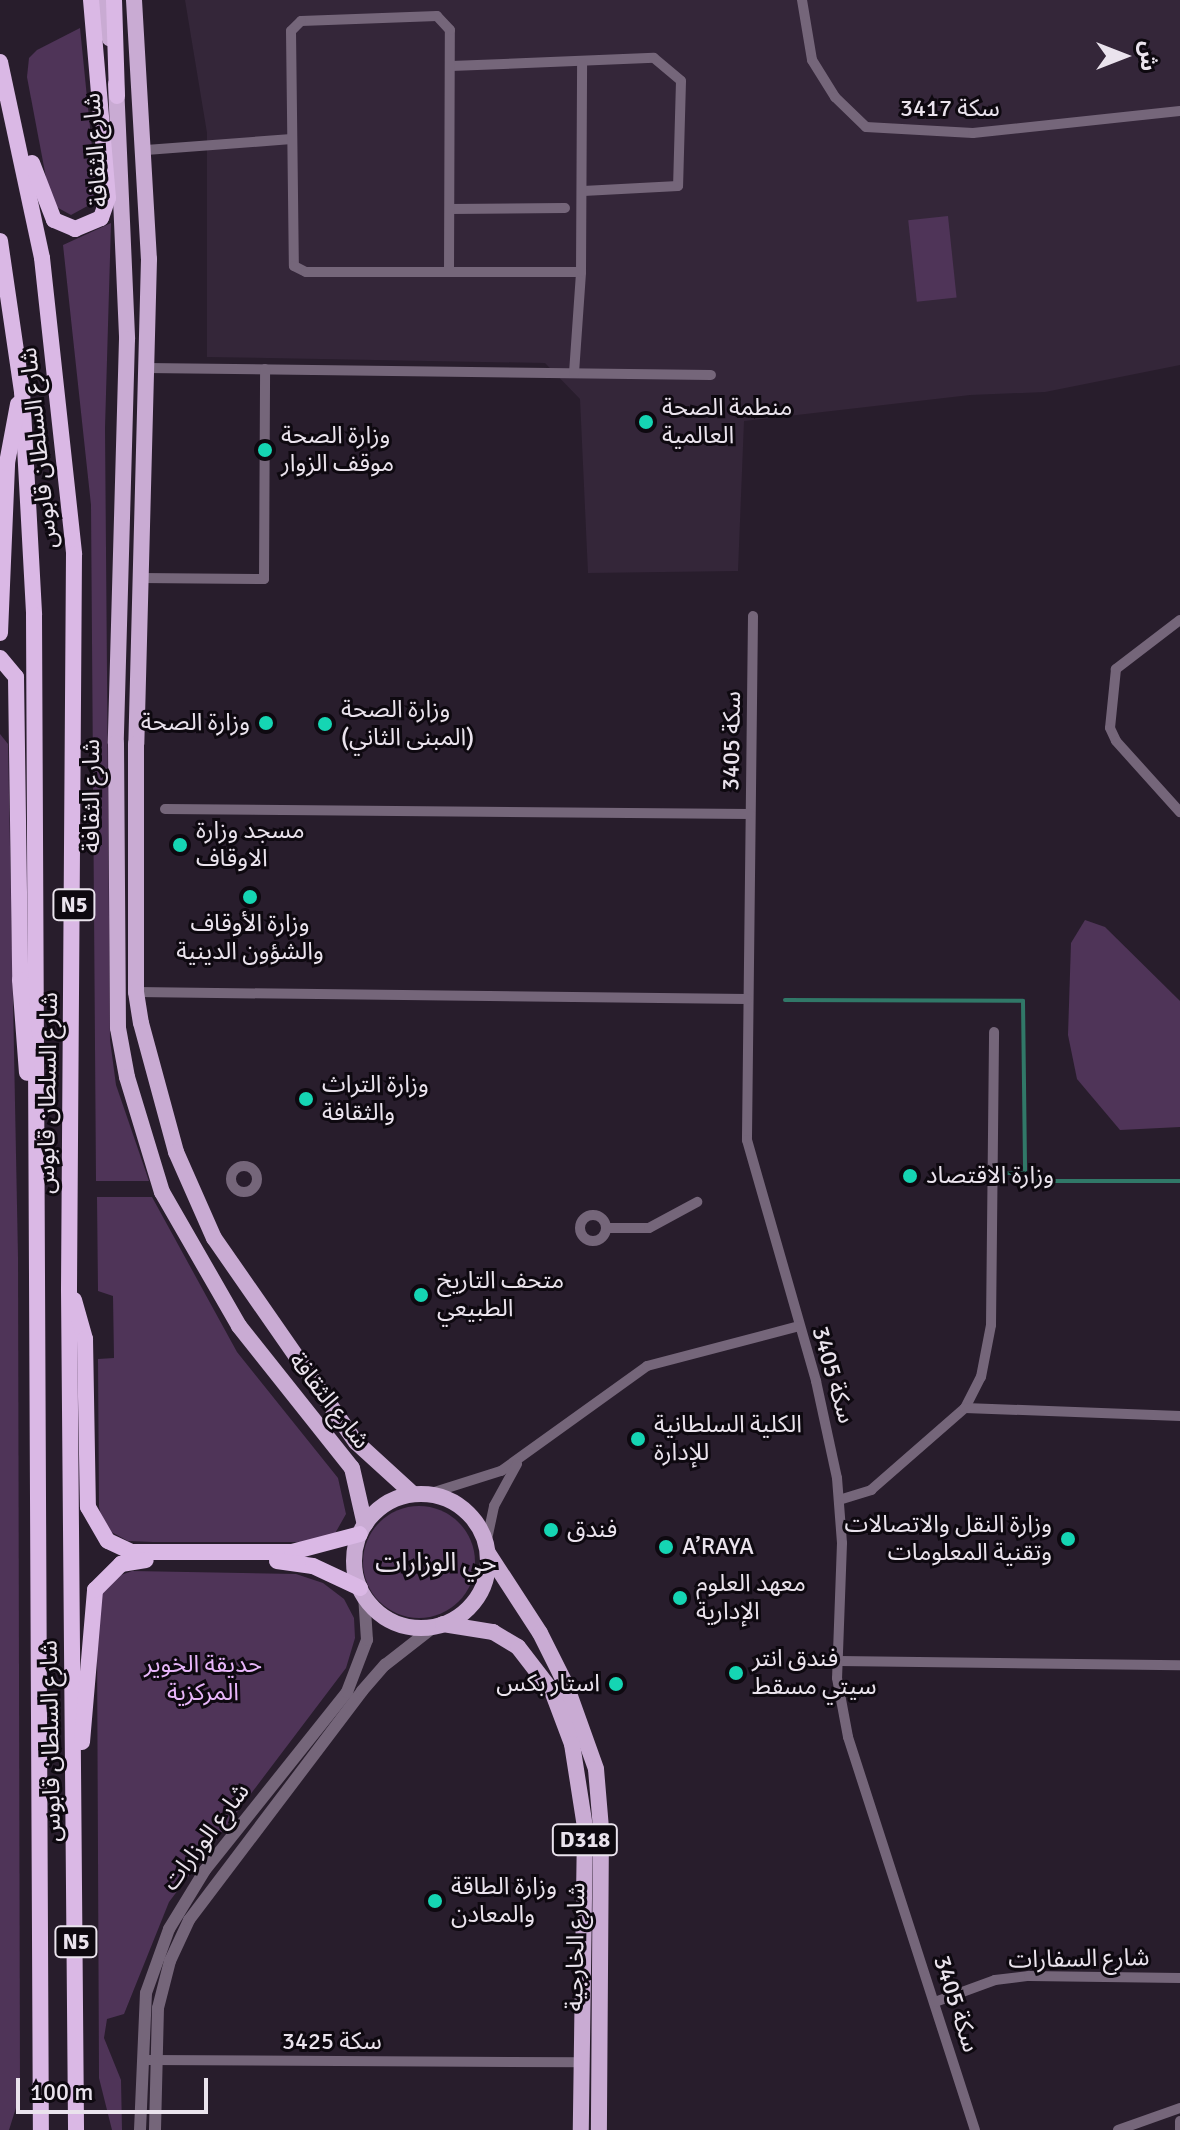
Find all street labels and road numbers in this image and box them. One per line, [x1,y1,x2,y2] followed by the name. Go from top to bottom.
[78,92,114,208] street label: شارع الثقافة
[900,95,1000,123] street label: سكة 3417
[14,346,64,550] street label: شارع السلطان قابوس
[717,691,747,791] street label: سكة 3405
[78,739,106,853] street label: شارع الثقافة
[52,887,96,923] road number: N5
[32,992,64,1194] street label: شارع السلطان قابوس
[805,1323,861,1427] street label: سكة 3405
[282,1347,376,1455] street label: شارع الثقافة
[35,1640,67,1842] street label: شارع السلطان قابوس
[156,1778,256,1896] street label: شارع الوزارات
[551,1822,619,1858] road number: D318
[560,1882,592,2012] street label: شارع الخارجية
[54,1924,98,1960] road number: N5
[1008,1943,1150,1975] street label: شارع السفارات
[927,1952,985,2056] street label: سكة 3405
[282,2028,382,2056] street label: سكة 3425

